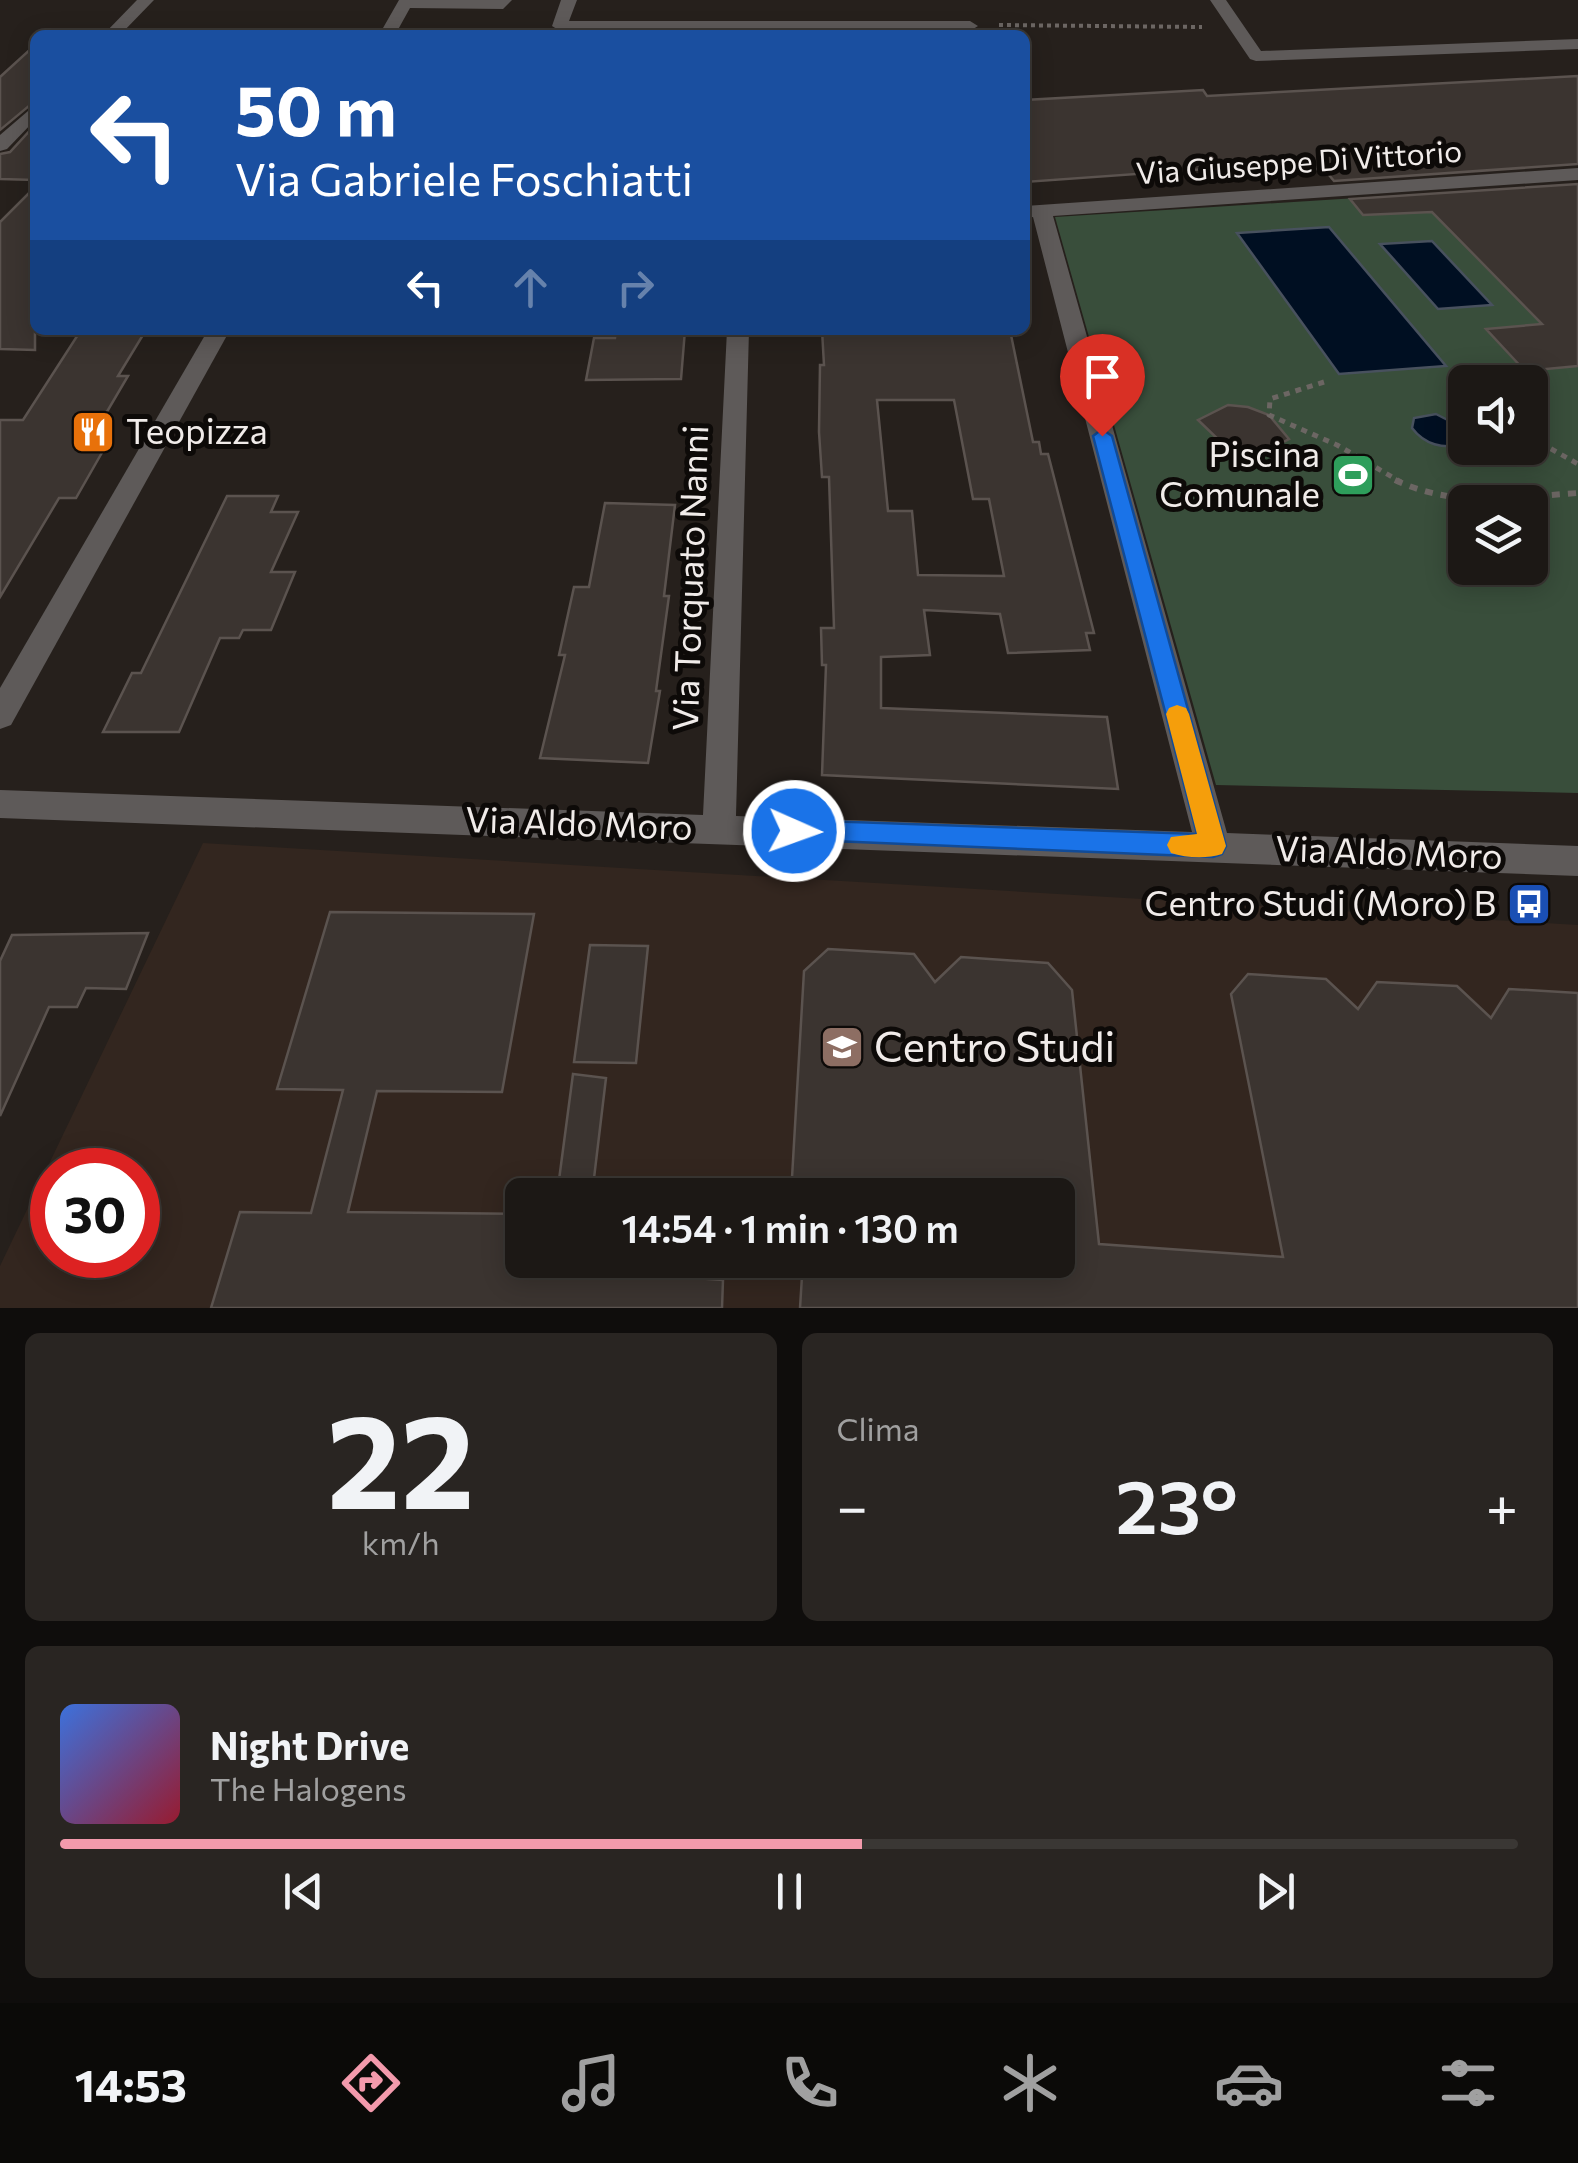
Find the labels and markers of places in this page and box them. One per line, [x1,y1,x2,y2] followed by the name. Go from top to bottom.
[1060,334,1145,437] pin
[126,408,268,451] place label: Teopizza
[70,409,116,455] restaurant icon: Teopizza
[1159,431,1320,514] place label: Piscina Comunale
[1330,452,1376,498] sports icon: Piscina Comunale
[1145,880,1496,923] place label: Centro Studi (Moro) B
[1506,881,1552,927] bus stop icon: Centro Studi (Moro) B
[874,1019,1115,1071] place label: Centro Studi
[819,1024,865,1070] school or university icon: Centro Studi

